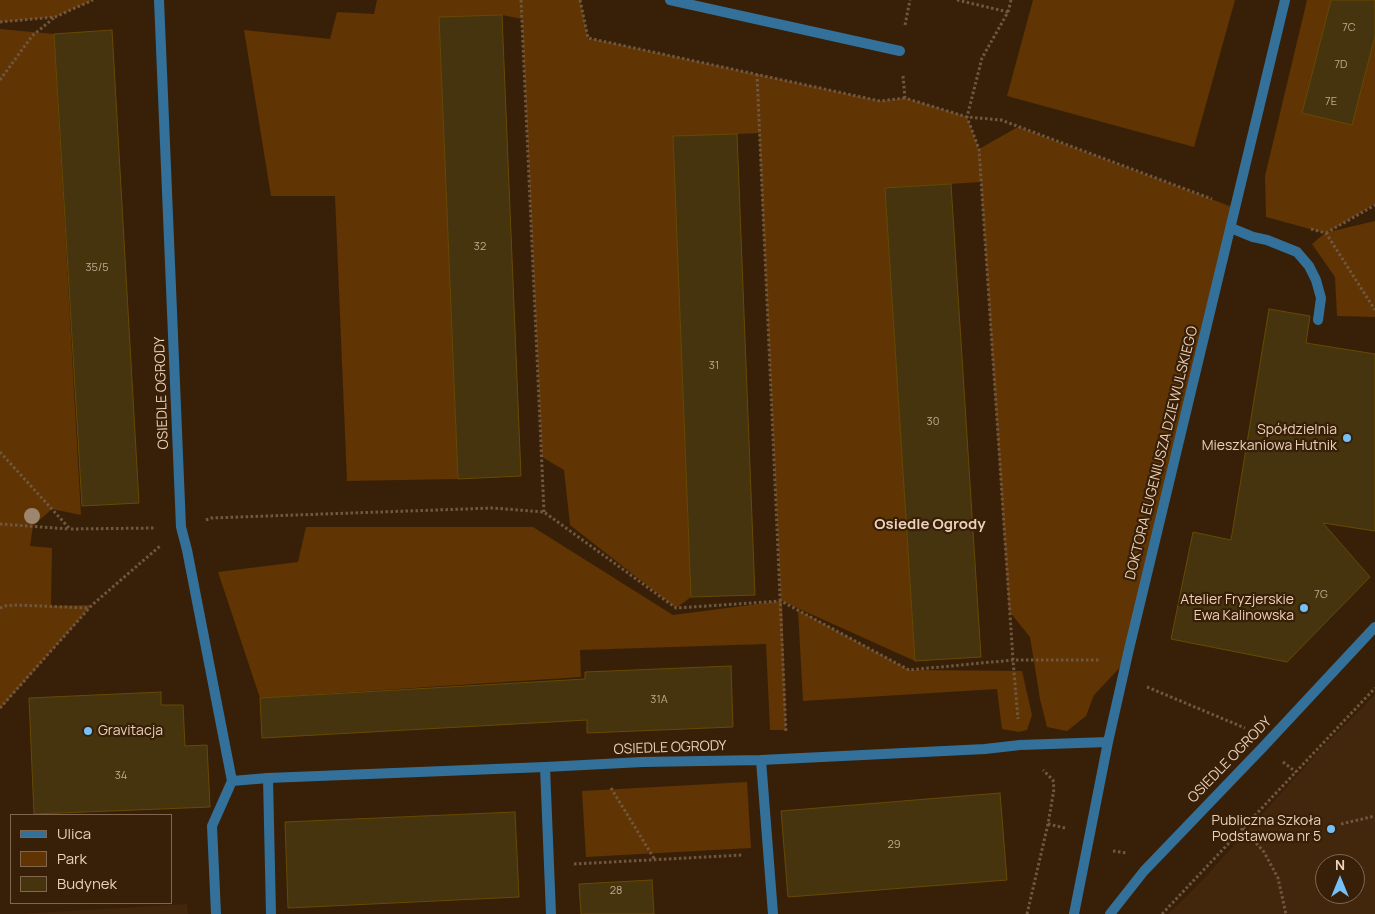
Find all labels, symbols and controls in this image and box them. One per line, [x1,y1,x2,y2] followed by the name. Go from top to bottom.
[1342,21,1356,35] house number: 7C
[1335,58,1347,72] house number: 7D
[1325,95,1337,109] house number: 7E
[474,240,486,254] house number: 32
[85,261,109,275] house number: 35/5
[1122,325,1202,581] street label: DOKTORA EUGENIUSZA DZIEWULSKIEGO
[152,336,172,450] street label: OSIEDLE OGRODY
[709,359,719,373] house number: 31
[927,415,939,429] house number: 30
[1202,422,1337,454] place label: Spółdzielnia Mieszkaniowa Hutnik
[1341,432,1353,444] marker: Spółdzielnia Mieszkaniowa Hutnik
[874,516,986,534] district label: Osiedle Ogrody
[1314,588,1328,602] house number: 7G
[1180,592,1294,624] place label: Atelier Fryzjerskie Ewa Kalinowska
[1298,602,1310,614] marker: Atelier Fryzjerskie Ewa Kalinowska
[650,693,668,707] house number: 31A
[1185,714,1275,806] street label: OSIEDLE OGRODY
[98,723,163,739] place label: Gravitacja
[82,725,94,737] marker: Gravitacja
[613,738,727,758] street label: OSIEDLE OGRODY
[115,769,127,783] house number: 34
[1211,813,1321,846] place label: Publiczna Szkoła Podstawowa nr 5
[10,814,172,904] legend
[57,823,91,844] text: Ulica
[1325,823,1337,835] marker: Publiczna Szkoła Podstawowa nr 5
[887,838,901,852] house number: 29
[57,848,87,869] text: Park
[1315,854,1365,904] north arrow
[1335,855,1345,874] text: N
[57,873,117,894] text: Budynek
[610,884,622,898] house number: 28

